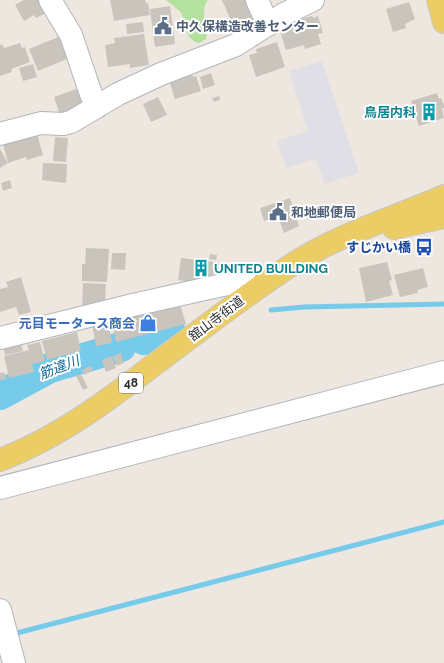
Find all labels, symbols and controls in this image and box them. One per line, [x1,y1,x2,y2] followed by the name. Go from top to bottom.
[153,16,173,36] public building icon: 中久保構造改善センター
[176,19,319,34] place label: 中久保構造改善センター
[419,102,439,122] building icon: 鳥居内科
[364,105,416,120] place label: 鳥居内科
[268,202,288,222] public building icon: 和地郵便局
[291,205,356,220] place label: 和地郵便局
[414,237,434,257] bus stop icon: すじかい橋
[346,240,411,255] place label: すじかい橋
[191,258,211,278] building icon: UNITED BUILDING
[214,261,328,276] place label: UNITED BUILDING
[186,293,247,344] street label: 舘山寺街道
[138,313,158,333] shop icon: 元目モータース商会
[19,316,135,331] place label: 元目モータース商会
[37,351,83,382] water label: 筋違川
[119,373,143,393] road number: 48

